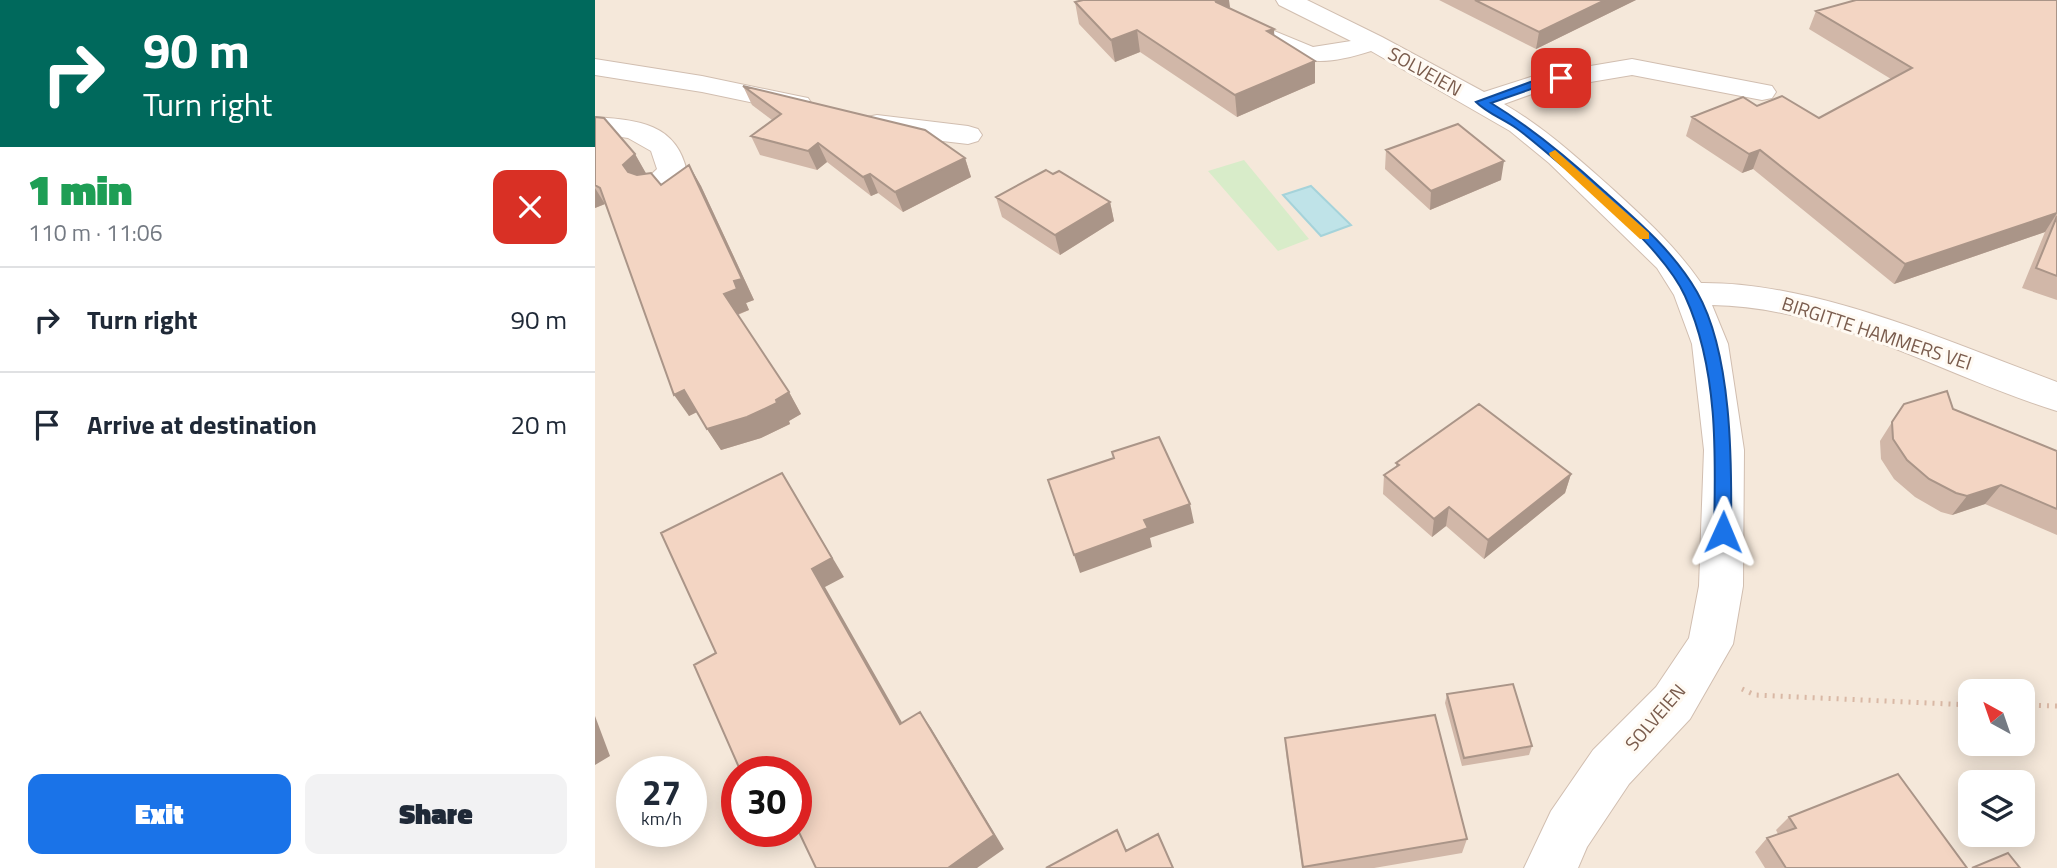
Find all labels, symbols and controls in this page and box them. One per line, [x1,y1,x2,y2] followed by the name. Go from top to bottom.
[143,12,250,87] text: 90 m
[28,28,119,119] icon: right
[1383,38,1467,103] street label: SOLVEIEN
[1531,48,1591,108] pin
[1542,59,1580,97] icon: arrive
[143,80,272,128] text: Turn right
[28,157,132,221] text: 1 min
[493,170,567,244] button: close
[28,215,163,250] text: 110 m · 11:06
[1778,288,1976,377] street label: BIRGITTE HAMMERS VEI
[87,300,198,339] text: Turn right
[510,300,567,339] text: 90 m
[28,301,66,339] icon: right
[87,405,317,444] text: Arrive at destination
[510,405,567,444] text: 20 m
[28,406,66,444] icon: arrive
[1686,495,1760,569] position arrow
[1617,677,1692,757] street label: SOLVEIEN
[1958,679,2035,756] north arrow
[1958,679,2035,847] map controls
[721,756,812,847] speed limit sign: 30
[642,765,681,819] text: 27
[1958,770,2035,847] button: layers
[28,774,291,854] button: Exit
[305,774,567,854] button: Share
[641,805,682,832] text: km/h

